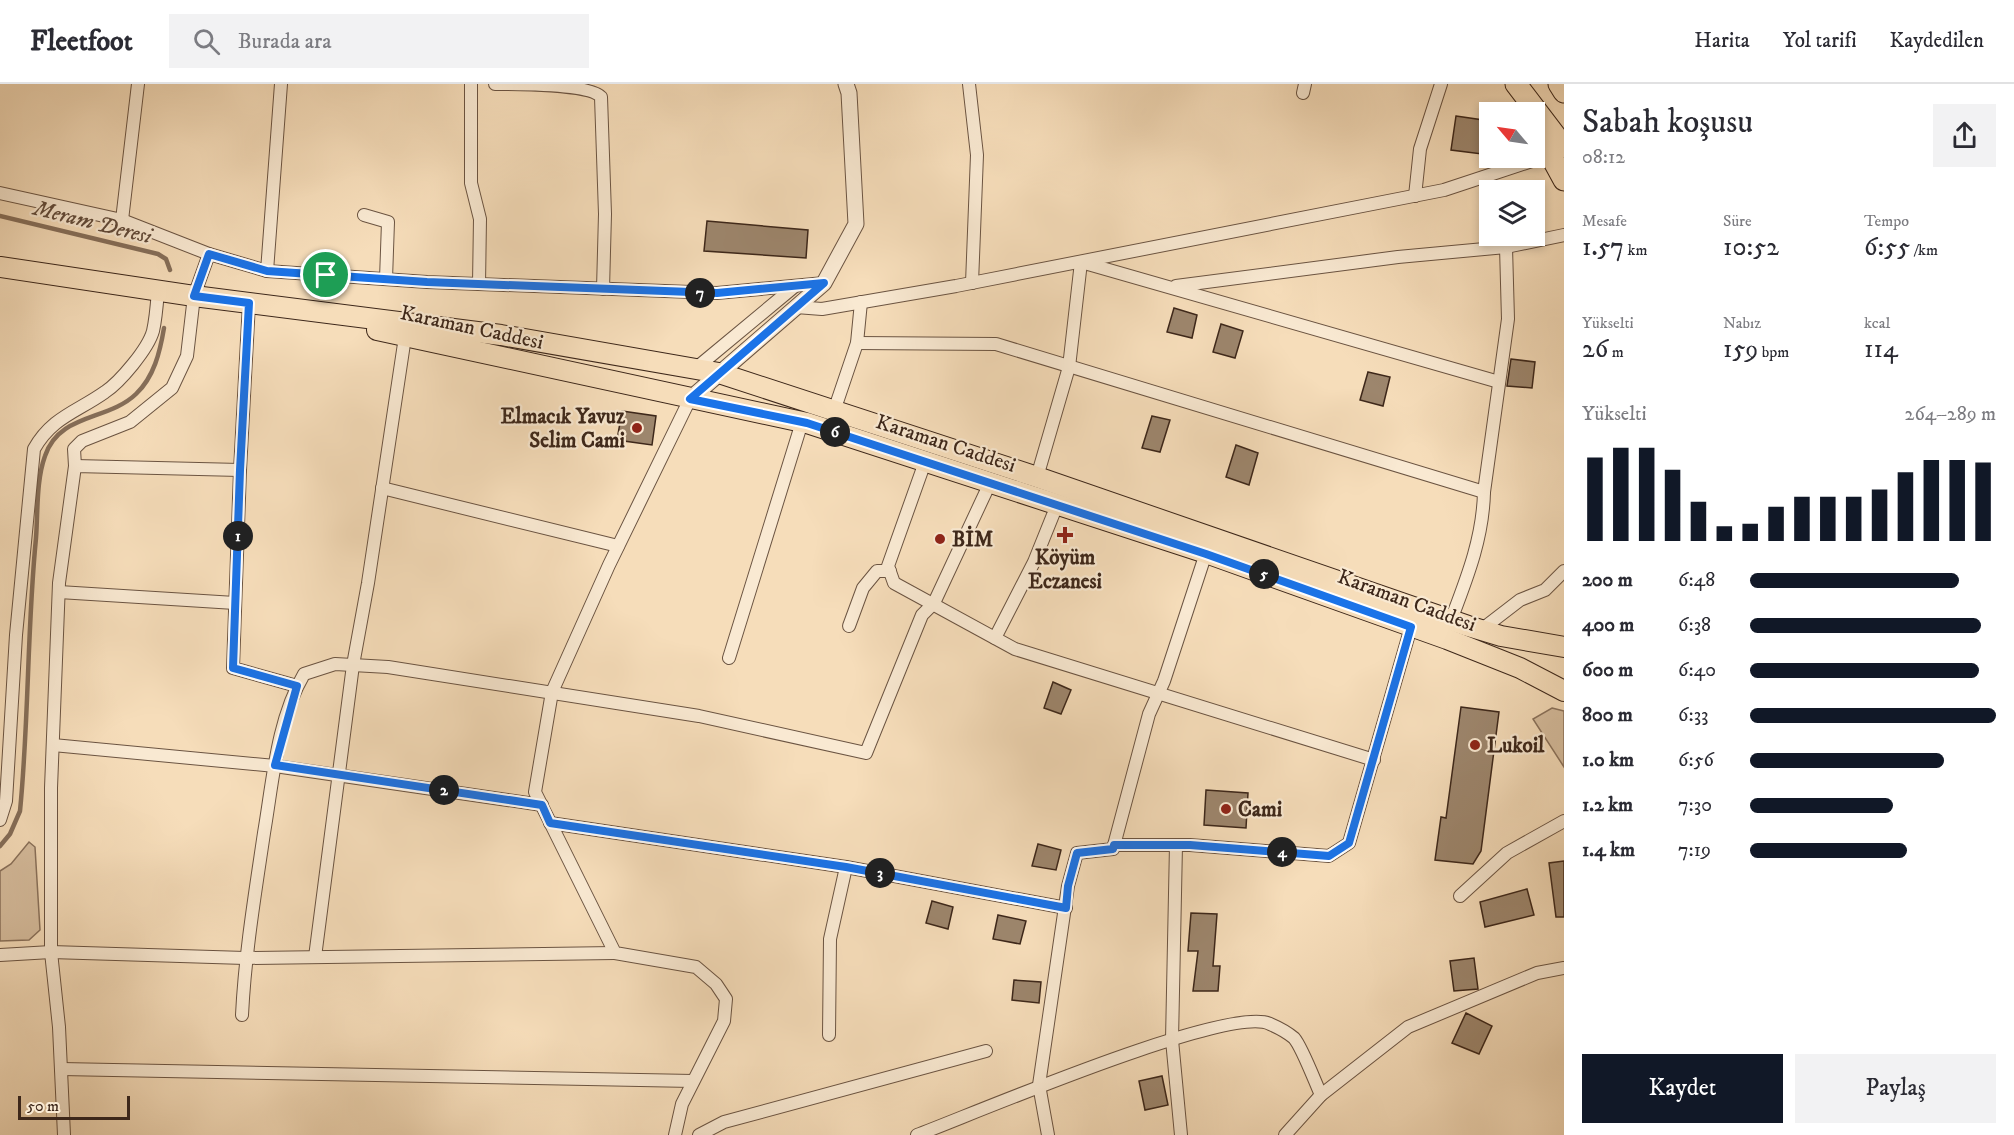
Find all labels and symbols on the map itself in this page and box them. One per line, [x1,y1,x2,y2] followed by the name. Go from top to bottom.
[1479,102,1545,168] north arrow
[29,194,156,250] water label: Meram Deresi
[300,249,351,300] pin
[685,278,715,308] pin: 7
[398,300,546,356] street label: Karaman Caddesi
[500,404,626,454] place label: Elmacık Yavuz Selim Cami
[872,409,1019,479] street label: Karaman Caddesi
[820,417,850,447] pin: 6
[630,421,644,435] marker: Elmacık Yavuz Selim Cami
[223,521,253,551] pin: 1
[952,525,993,553] place label: BİM
[1058,528,1072,542] marker: Köyüm Eczanesi
[933,532,947,546] marker: BİM
[1028,545,1103,595] place label: Köyüm Eczanesi
[1249,559,1279,589] pin: 5
[1334,564,1479,638] street label: Karaman Caddesi
[1487,733,1545,759] place label: Lukoil
[1468,738,1482,752] marker: Lukoil
[429,775,459,805] pin: 2
[1238,797,1283,823] place label: Cami
[1219,802,1233,816] marker: Cami
[1267,837,1297,867] pin: 4
[865,858,895,888] pin: 3
[18,1093,130,1120] scale bar

